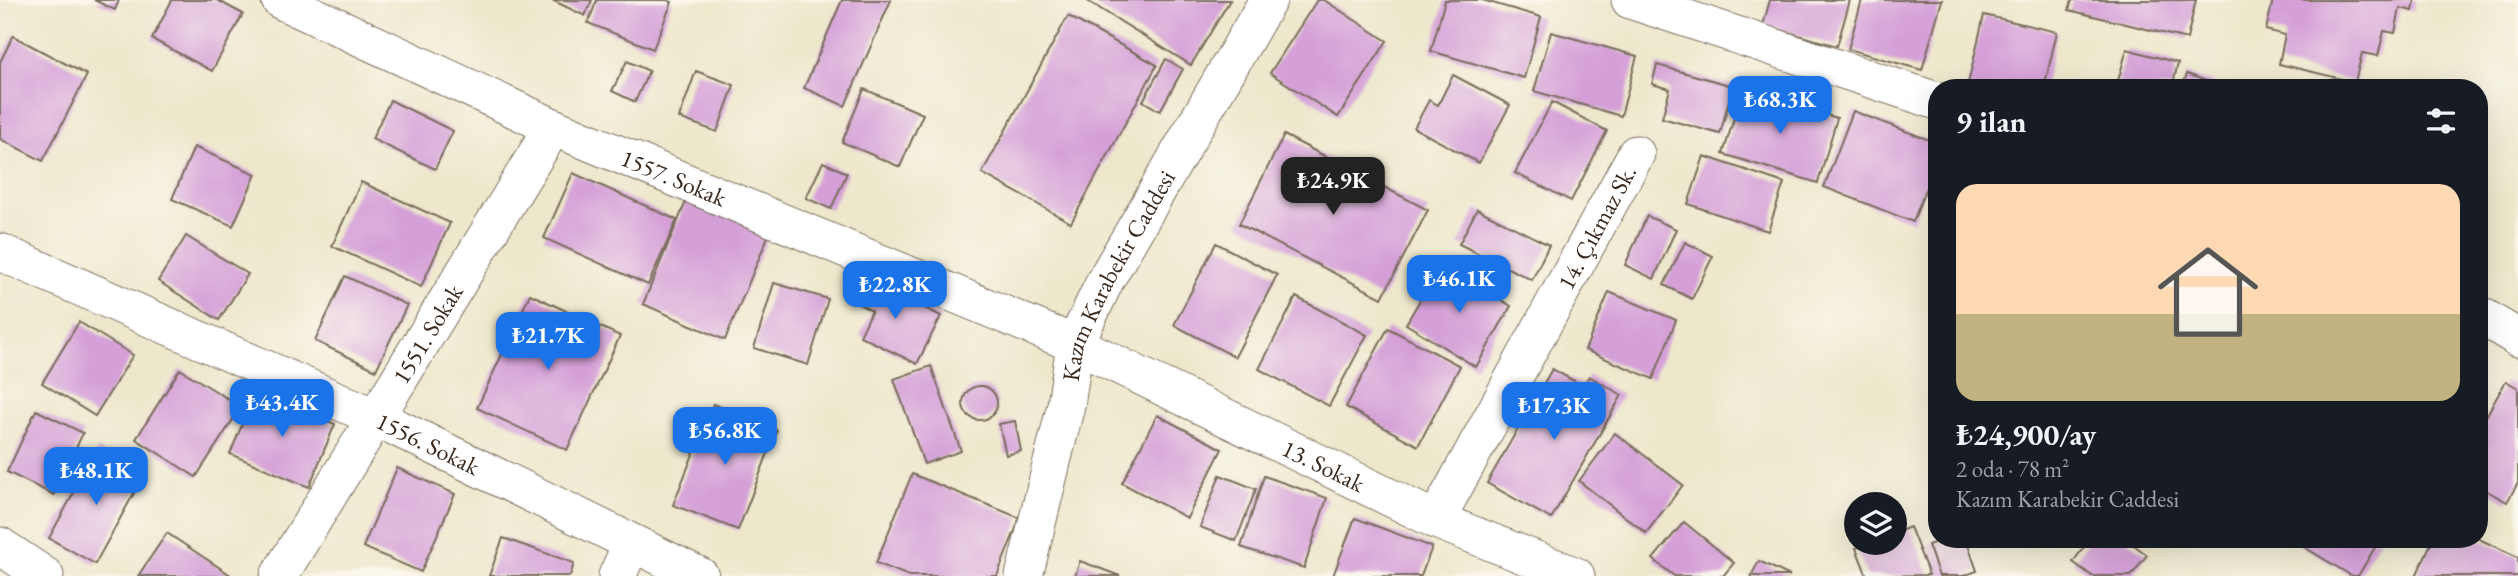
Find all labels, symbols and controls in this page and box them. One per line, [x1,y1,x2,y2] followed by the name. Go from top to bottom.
[1723,76,1837,136] pin: ₺68.3K
[1744,84,1816,114] text: ₺68.3K
[1956,102,2027,141] text: 9 ilan
[2422,102,2460,140] icon: filters
[617,142,732,213] street label: 1557. Sokak
[1276,158,1390,217] pin: ₺24.9K
[1550,159,1643,295] street label: 14. Çıkmaz Sk.
[1054,164,1182,383] street label: Kazım Karabekir Caddesi
[1297,165,1369,195] text: ₺24.9K
[2145,229,2271,355] icon: home
[1402,256,1516,315] pin: ₺46.1K
[838,262,952,321] pin: ₺22.8K
[1423,263,1495,293] text: ₺46.1K
[859,269,931,299] text: ₺22.8K
[385,277,470,389] street label: 1551. Sokak
[491,312,605,372] pin: ₺21.7K
[512,320,584,350] text: ₺21.7K
[225,380,339,439] pin: ₺43.4K
[1497,382,1611,442] pin: ₺17.3K
[246,387,318,417] text: ₺43.4K
[1518,390,1590,420] text: ₺17.3K
[371,405,486,482] street label: 1556. Sokak
[668,407,782,467] pin: ₺56.8K
[689,415,761,445] text: ₺56.8K
[1956,415,2096,454] text: ₺24,900/ay
[1277,432,1371,499] street label: 13. Sokak
[39,448,153,507] pin: ₺48.1K
[1956,454,2069,484] text: 2 oda · 78 m²
[60,455,132,485] text: ₺48.1K
[1956,484,2179,514] text: Kazım Karabekir Caddesi
[1844,492,1907,555] map controls
[1844,492,1907,555] button: layers

